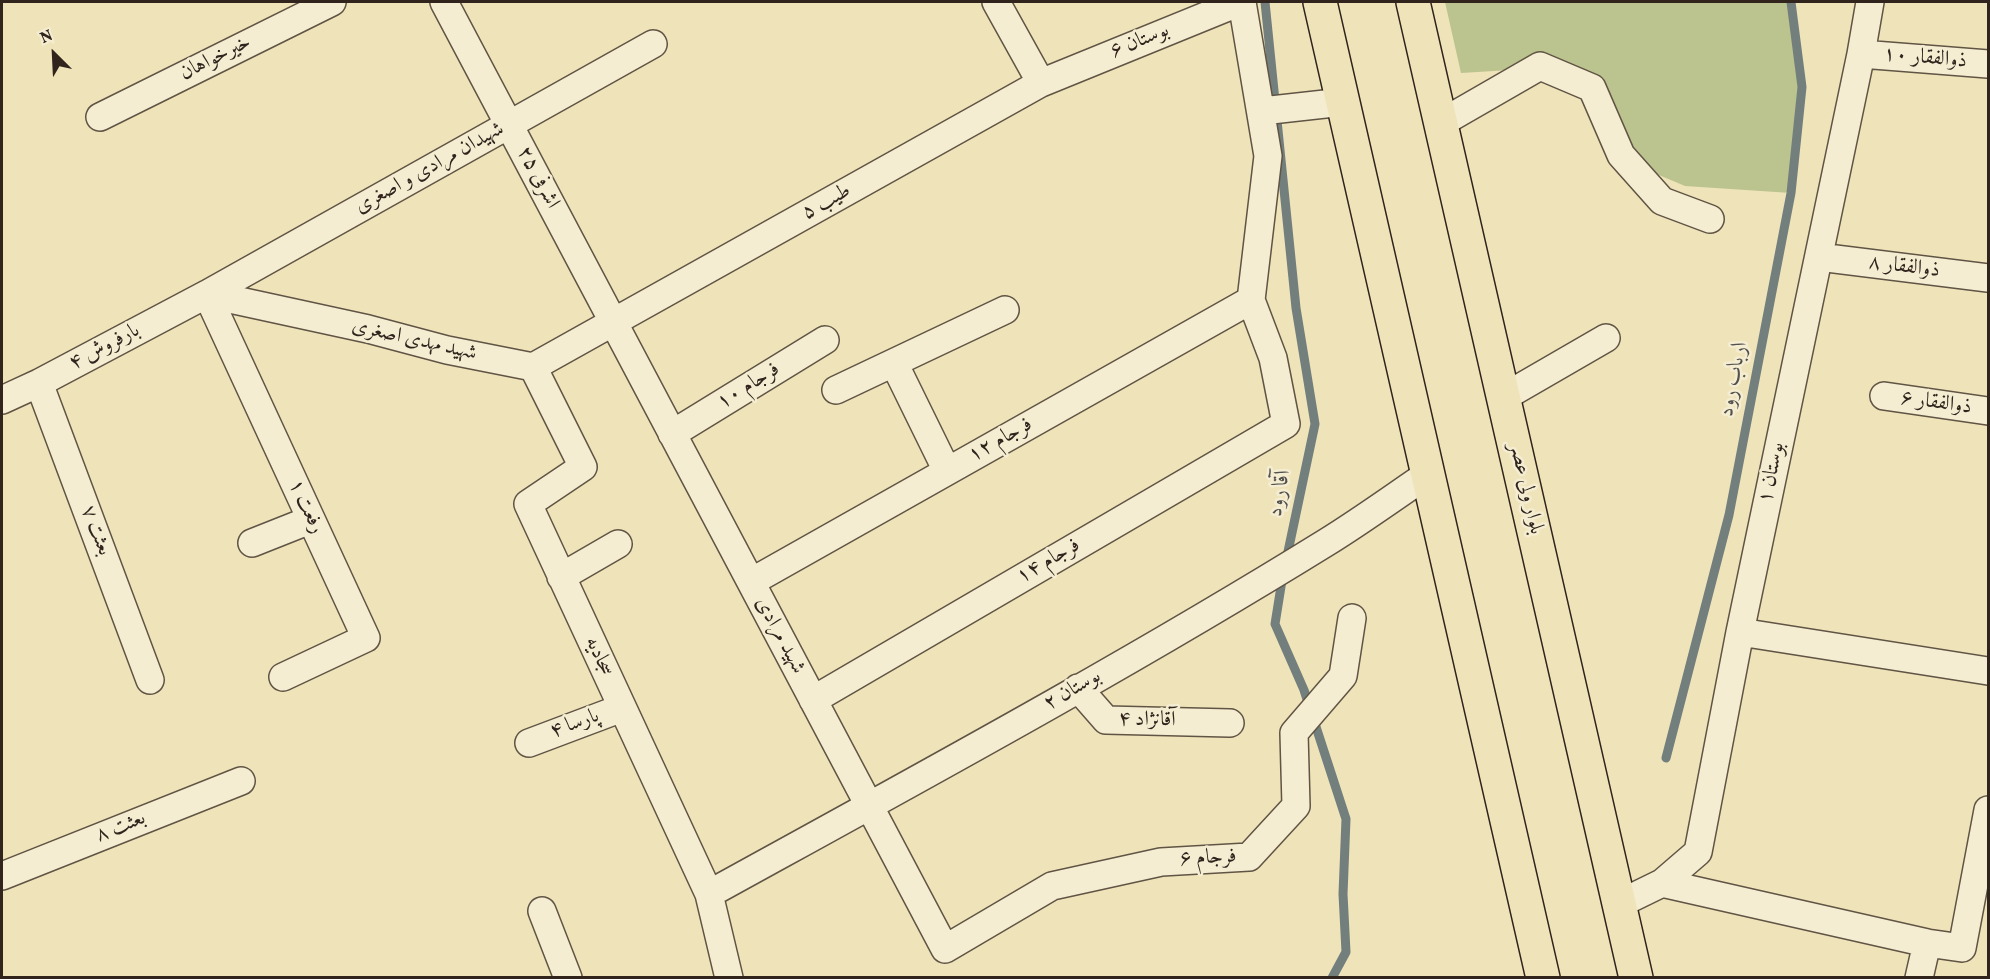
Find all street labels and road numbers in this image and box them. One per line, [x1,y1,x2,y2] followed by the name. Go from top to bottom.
[1107,19,1173,65] street label: بوستان ۶
[176,30,256,88] street label: خیرخواهان
[1882,43,1968,75] street label: ذوالفقار ۱۰
[351,118,509,220] street label: شهیدان مرادی و اصغری
[510,142,564,214] street label: اشرفی ۲۵
[798,179,856,227] street label: طیب ۵
[1867,251,1941,285] street label: ذوالفقار ۸
[349,314,479,368] street label: شهید مهدی اصغری
[65,319,145,377] street label: بارفروش ۴
[713,358,785,416] street label: فرجام ۱۰
[1899,387,1973,421] street label: ذوالفقار ۶
[965,413,1037,469] street label: فرجام ۱۲
[1754,440,1792,506] street label: بوستان ۱
[1502,441,1548,537] street label: بلوار ولی عصر
[281,476,329,538] street label: رفعت ۱
[74,502,116,560] street label: بعثت ۷
[1013,534,1085,590] street label: فرجام ۱۴
[748,593,810,679] street label: شهید مرادی
[578,633,618,681] street label: سجادیه
[1040,665,1106,717] street label: بوستان ۲
[547,705,603,745] street label: پارسا ۴
[1118,708,1176,734] street label: آقانژاد ۴
[92,807,150,849] street label: بعثت ۸
[1179,845,1237,873] street label: فرجام ۶

